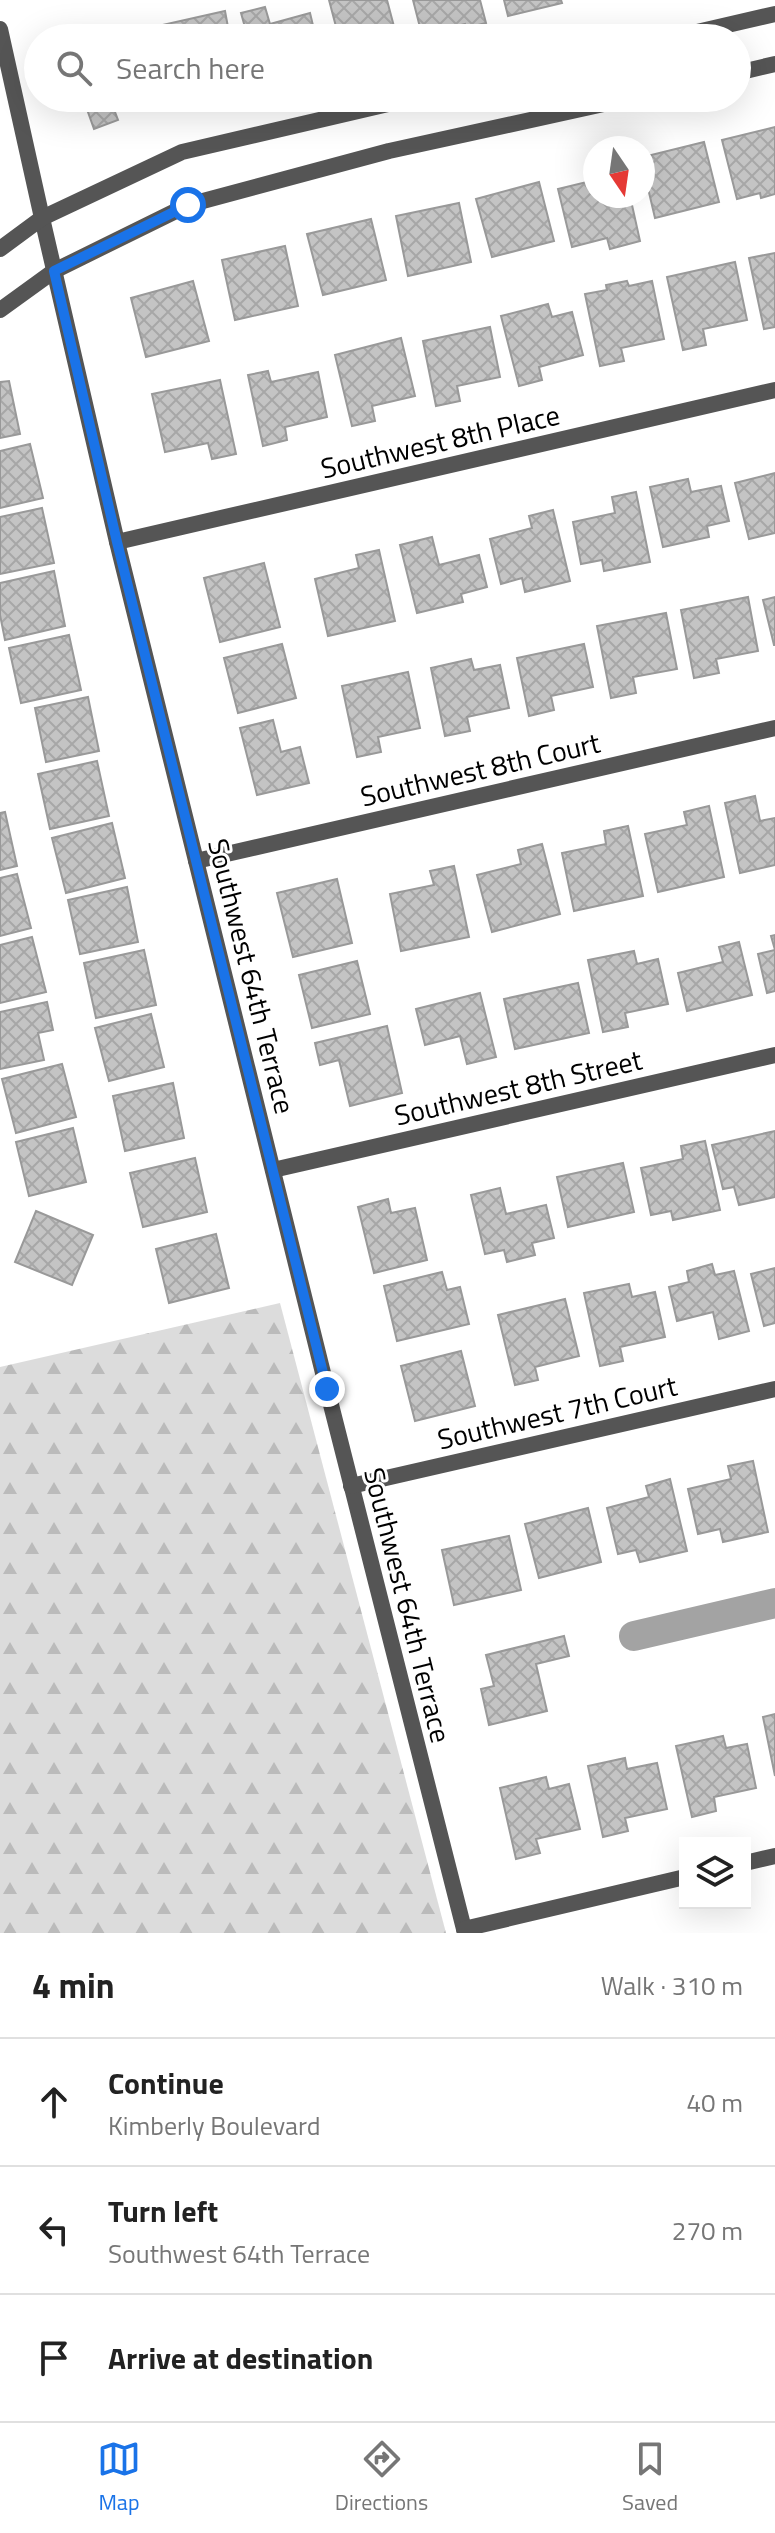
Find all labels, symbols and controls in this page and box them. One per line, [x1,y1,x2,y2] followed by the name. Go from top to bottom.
[24,24,751,112] search box
[116,45,265,91] text: Search here
[52,46,96,90] icon: search
[583,136,655,208] north arrow
[170,187,206,223] route start
[316,393,564,489] street label: Southwest 8th Place
[356,720,604,817] street label: Southwest 8th Court
[197,834,307,1118] street label: Southwest 64th Terrace
[390,1038,646,1136] street label: Southwest 8th Street
[433,1363,681,1460] street label: Southwest 7th Court
[309,1371,345,1407] route end
[353,1463,463,1747] street label: Southwest 64th Terrace
[679,1837,751,1909] map controls
[679,1837,751,1909] button: layers
[32,1959,115,2011] text: 4 min
[601,1966,743,2005] text: Walk · 310 m
[108,2060,224,2106] text: Continue
[32,2080,76,2124] icon: ahead
[686,2083,743,2122] text: 40 m
[108,2106,321,2145] text: Kimberly Boulevard
[108,2188,218,2234] text: Turn left
[32,2208,76,2252] icon: left
[672,2211,743,2250] text: 270 m
[108,2234,370,2273] text: Southwest 64th Terrace
[108,2335,373,2381] text: Arrive at destination
[32,2336,76,2380] icon: arrive
[97,2437,141,2519] tab: Map
[335,2437,428,2519] tab: Directions
[622,2437,678,2519] tab: Saved

